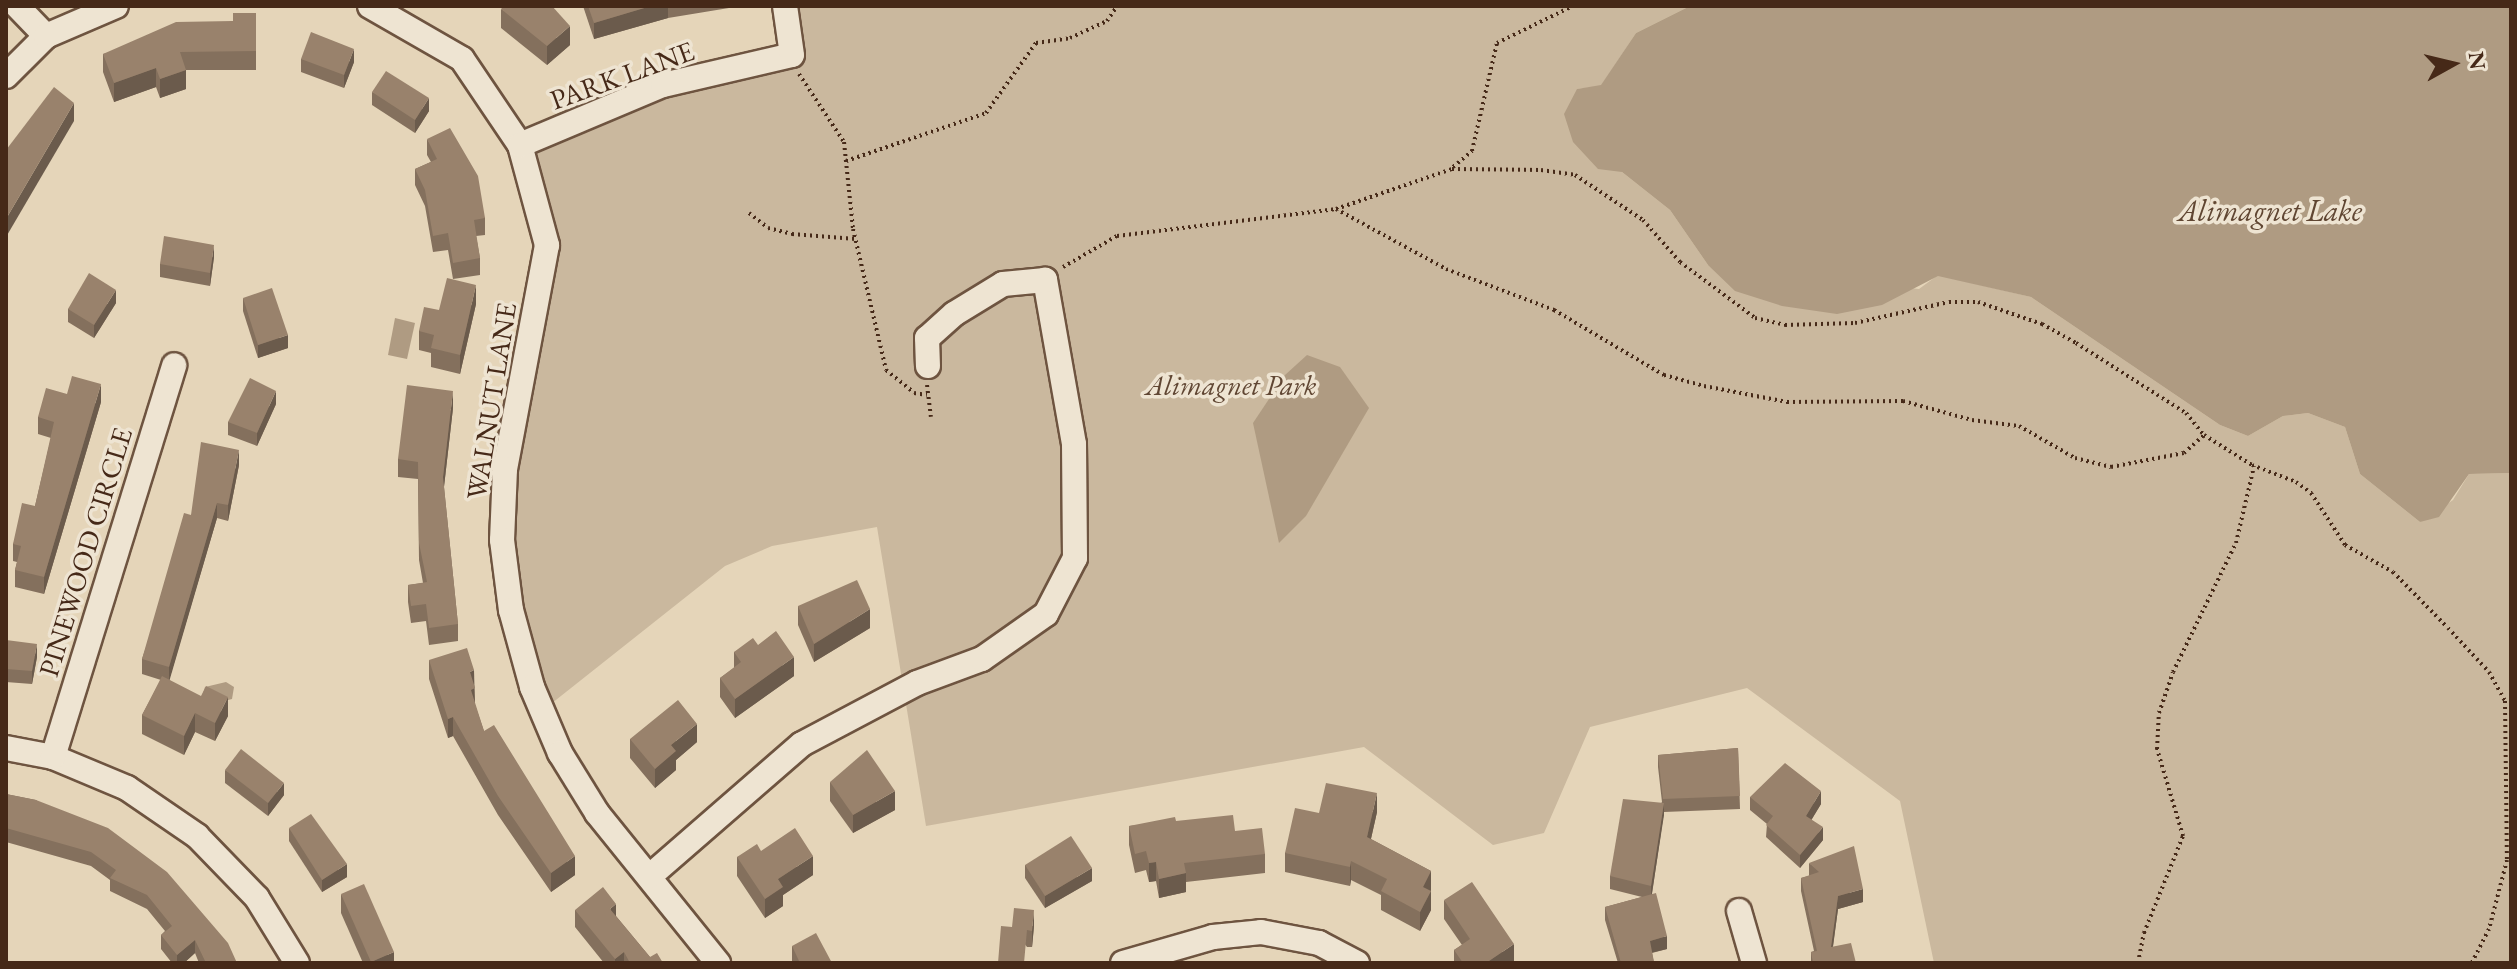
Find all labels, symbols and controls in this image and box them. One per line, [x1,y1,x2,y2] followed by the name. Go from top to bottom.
[2413,24,2493,104] north arrow
[545,33,699,117] street label: PARK LANE
[2462,50,2493,71] text: N
[2178,193,2362,229] water label: Alimagnet Lake
[459,300,523,502] street label: WALNUT LANE
[1146,368,1316,402] park label: Alimagnet Park
[31,424,139,680] street label: PINEWOOD CIRCLE

